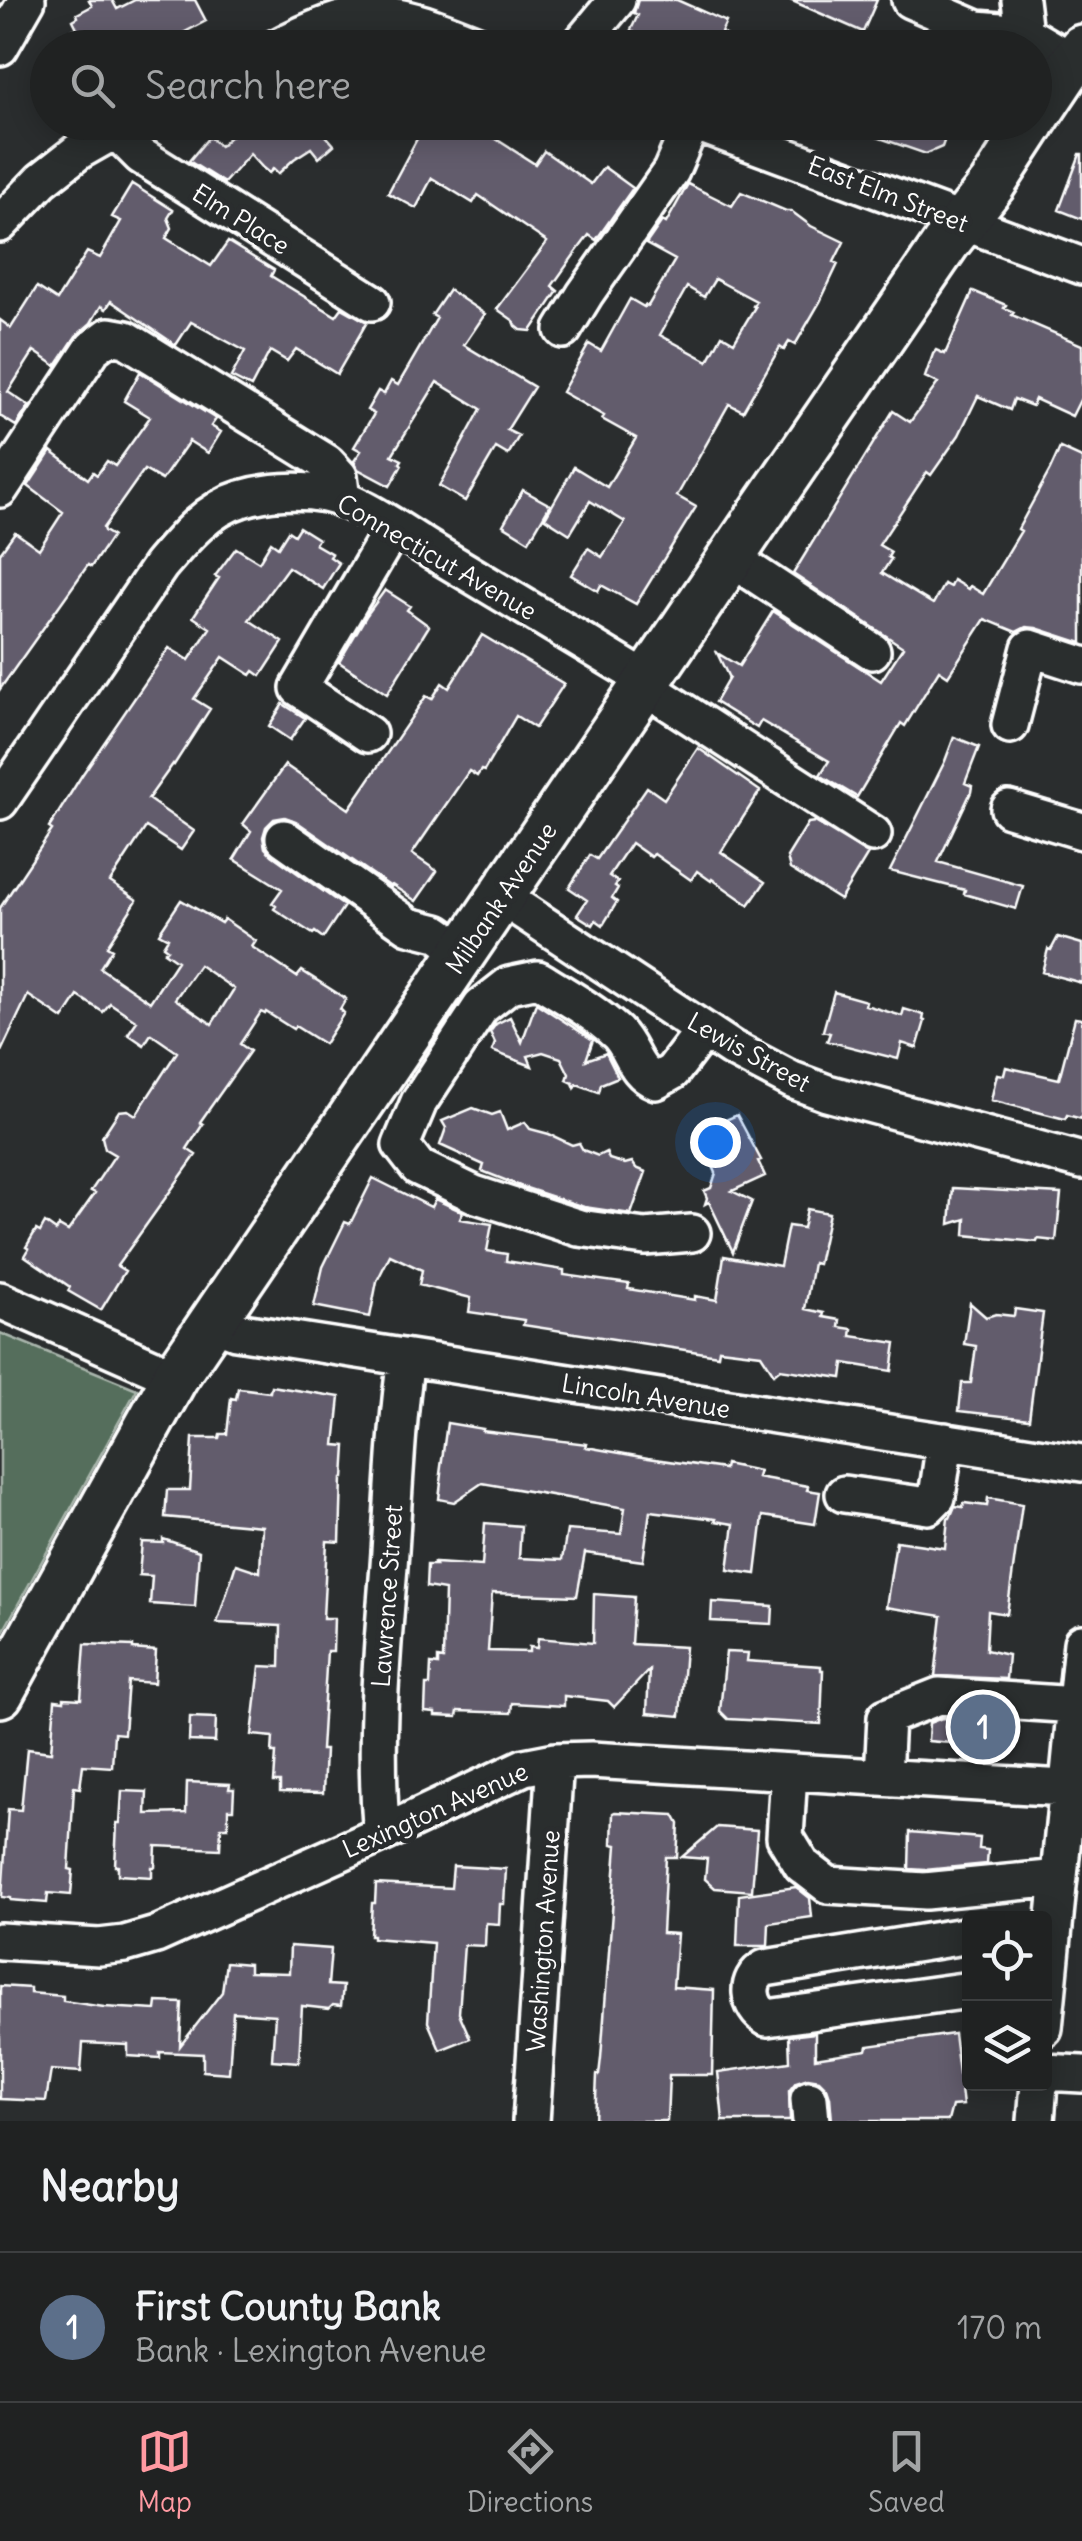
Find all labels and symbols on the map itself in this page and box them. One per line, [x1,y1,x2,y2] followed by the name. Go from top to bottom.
[803,149,973,239] street label: East Elm Street
[186,177,296,261] street label: Elm Place
[332,487,542,627] street label: Connecticut Avenue
[438,816,564,980] street label: Milbank Avenue
[682,1005,816,1099] street label: Lewis Street
[690,1117,741,1168] your location
[560,1367,732,1425] street label: Lincoln Avenue
[365,1504,409,1688] street label: Lawrence Street
[950,1690,1016,1764] pin: 1
[337,1755,533,1865] street label: Lexington Avenue
[519,1829,567,2053] street label: Washington Avenue

